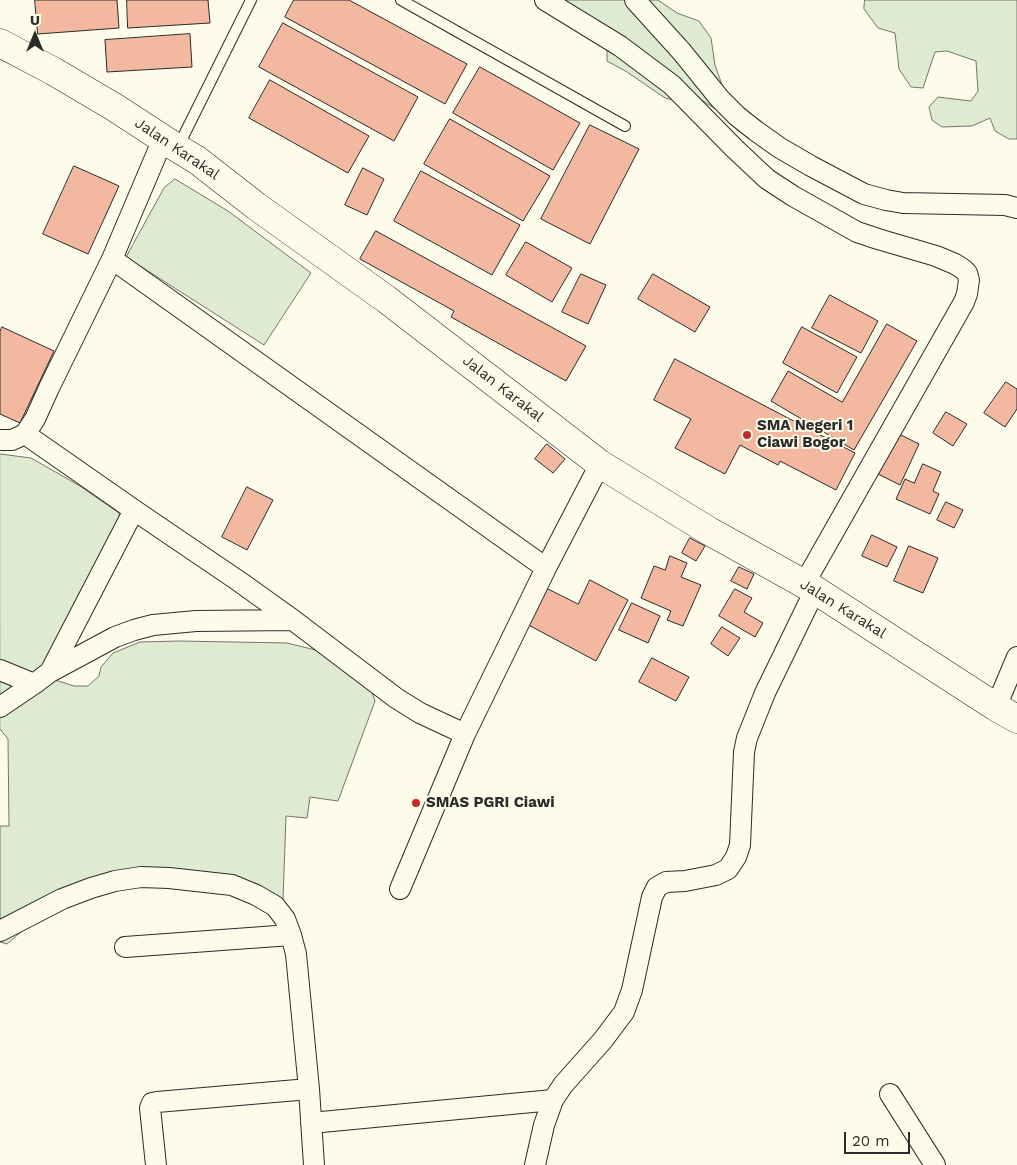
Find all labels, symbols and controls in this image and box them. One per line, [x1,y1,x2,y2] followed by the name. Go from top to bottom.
[10,10,60,60] north arrow
[30,12,40,28] text: U
[131,114,223,184] street label: Jalan Karakal
[459,352,547,426] street label: Jalan Karakal
[757,417,853,452] place label: SMA Negeri 1 Ciawi Bogor
[741,429,753,441] marker: SMA Negeri 1 Ciawi Bogor
[797,575,889,643] street label: Jalan Karakal
[426,794,555,812] place label: SMAS PGRI Ciawi
[410,797,422,809] marker: SMAS PGRI Ciawi
[847,1122,913,1154] scale bar
[852,1132,890,1150] text: 20 m

